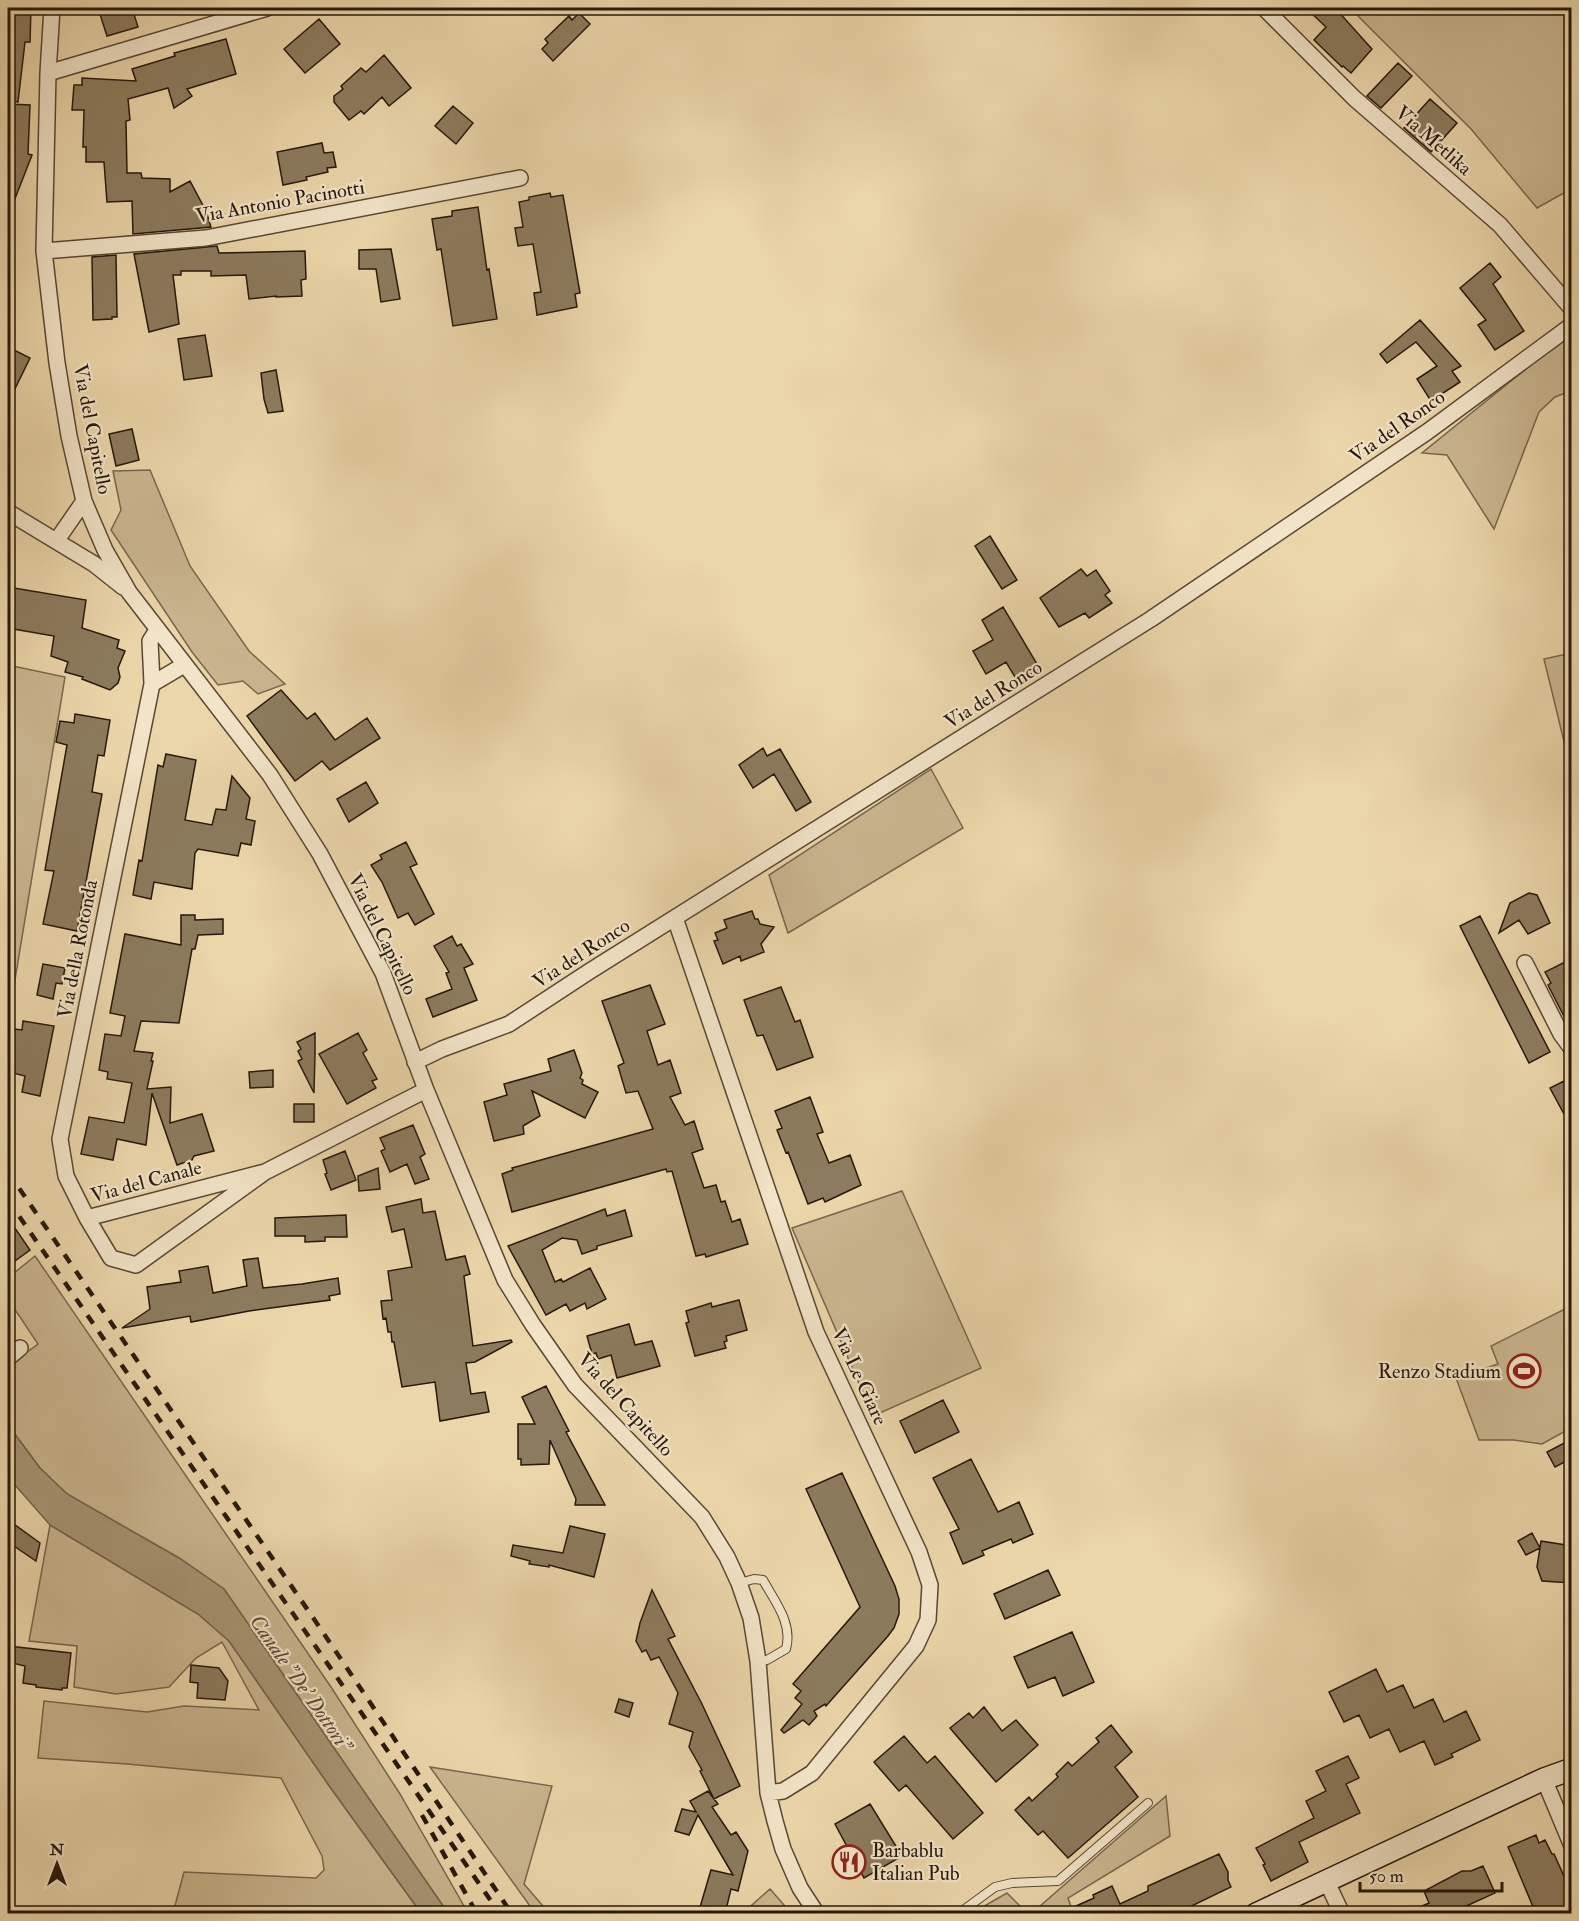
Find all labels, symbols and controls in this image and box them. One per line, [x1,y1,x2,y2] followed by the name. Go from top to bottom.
[1390,100,1478,181] street label: Via Metlika
[194,174,367,229] street label: Via Antonio Pacinotti
[67,362,117,496] street label: Via del Capitello
[1345,384,1450,468] street label: Via del Ronco
[940,654,1047,734] street label: Via del Ronco
[341,869,423,999] street label: Via del Capitello
[52,877,103,1021] street label: Via della Rotonda
[528,913,635,994] street label: Via del Ronco
[88,1155,204,1208] street label: Via del Canale
[826,1323,893,1429] street label: Via Le Giare
[571,1347,679,1462] street label: Via del Capitello
[1506,1353,1542,1389] sports icon: Renzo Stadium
[1378,1359,1501,1384] place label: Renzo Stadium
[243,1610,359,1759] water label: Canale "De' Dottori"
[27,1834,87,1894] north arrow
[872,1838,960,1886] place label: Barbablu Italian Pub
[49,1840,65,1860] text: N
[831,1844,867,1880] restaurant icon: Barbablu Italian Pub
[1360,1855,1502,1893] scale bar
[1369,1865,1404,1888] text: 50 m

